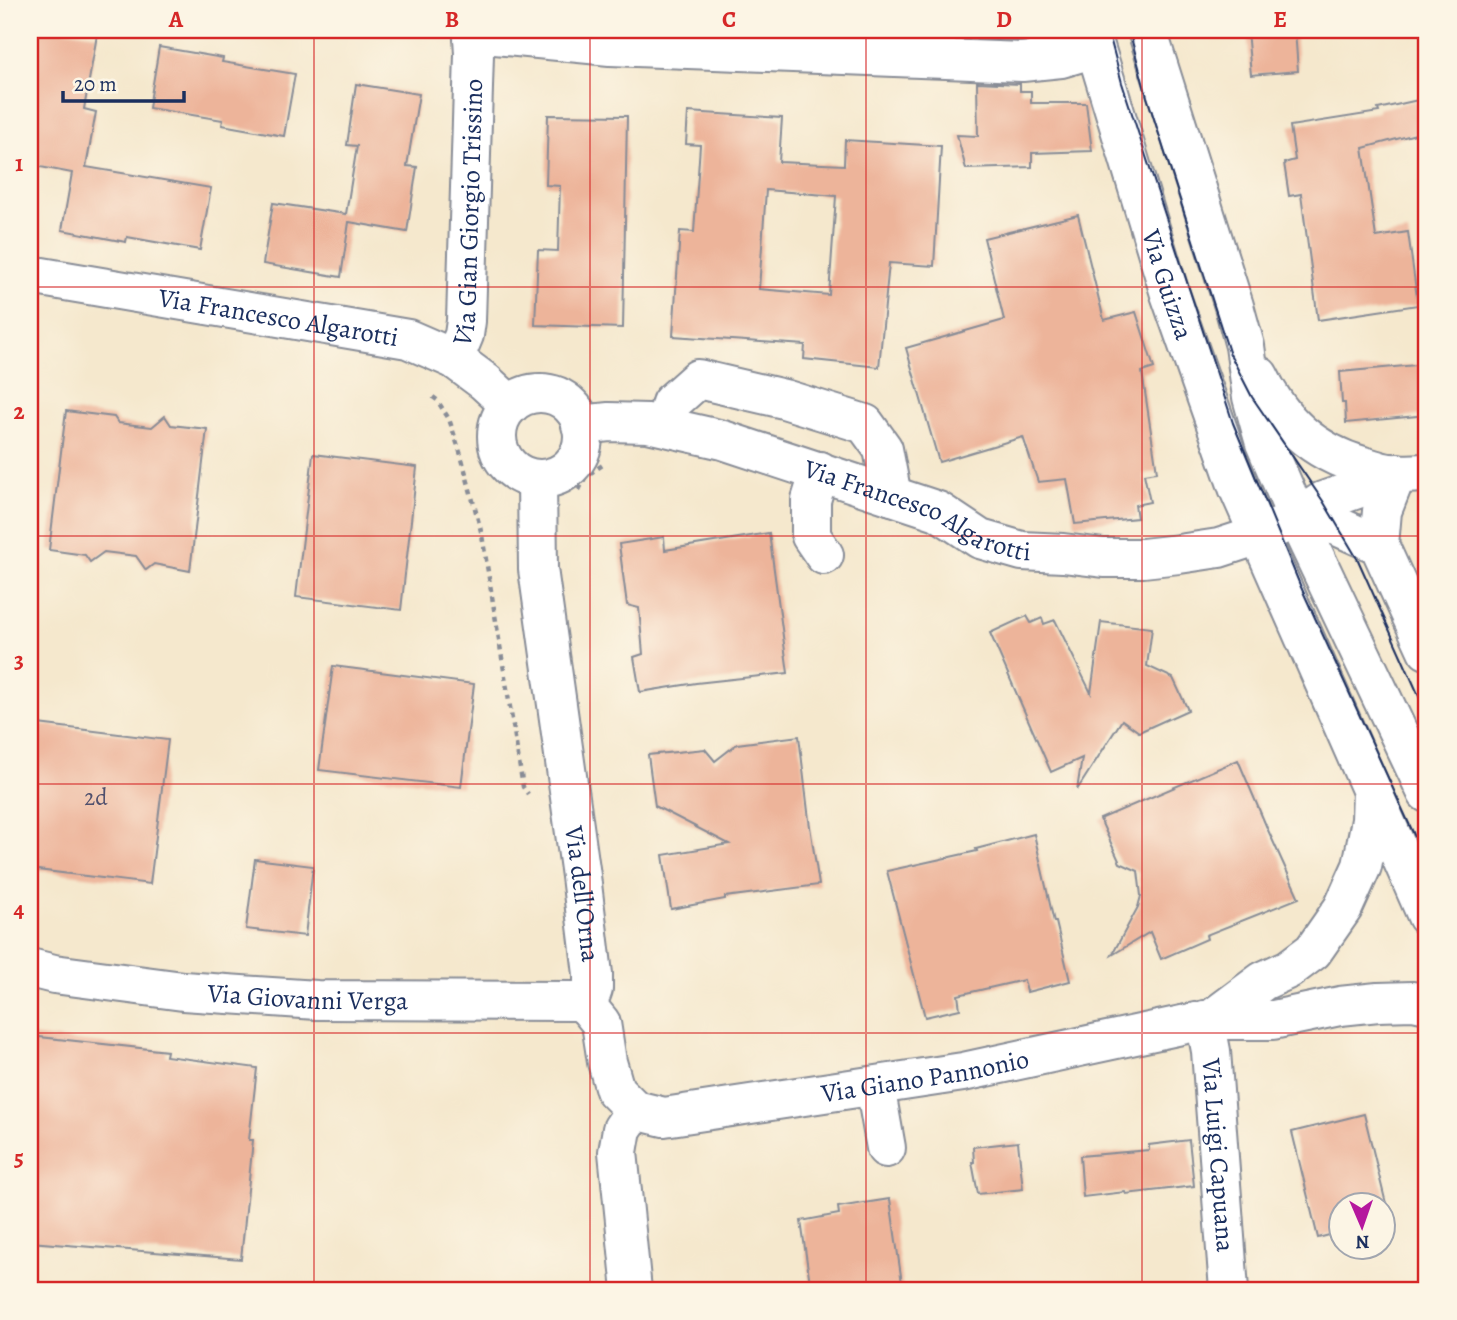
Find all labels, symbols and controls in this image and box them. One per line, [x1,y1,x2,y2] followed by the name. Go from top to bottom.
[168,4,184,35] text: A
[445,4,459,35] text: B
[722,4,736,35] text: C
[996,4,1012,35] text: D
[1273,4,1287,35] text: E
[63,60,184,104] scale bar
[74,70,117,98] text: 20 m
[443,78,491,352] street label: Via Gian Giorgio Trissino
[15,148,23,179] text: 1
[1134,224,1202,344] street label: Via Guizza
[155,279,401,355] street label: Via Francesco Algarotti
[13,396,25,427] text: 2
[799,450,1032,569] street label: Via Francesco Algarotti
[14,645,24,676] text: 3
[84,782,108,813] house number: 2d
[557,823,609,964] street label: Via dell'Orna
[14,894,25,925] text: 4
[206,975,408,1018] street label: Via Giovanni Verga
[818,1041,1032,1111] street label: Via Giano Pannonio
[1194,1056,1244,1253] street label: Via Luigi Capuana
[14,1142,24,1173] text: 5
[1328,1190,1398,1260] north arrow
[1355,1229,1370,1255] text: N

